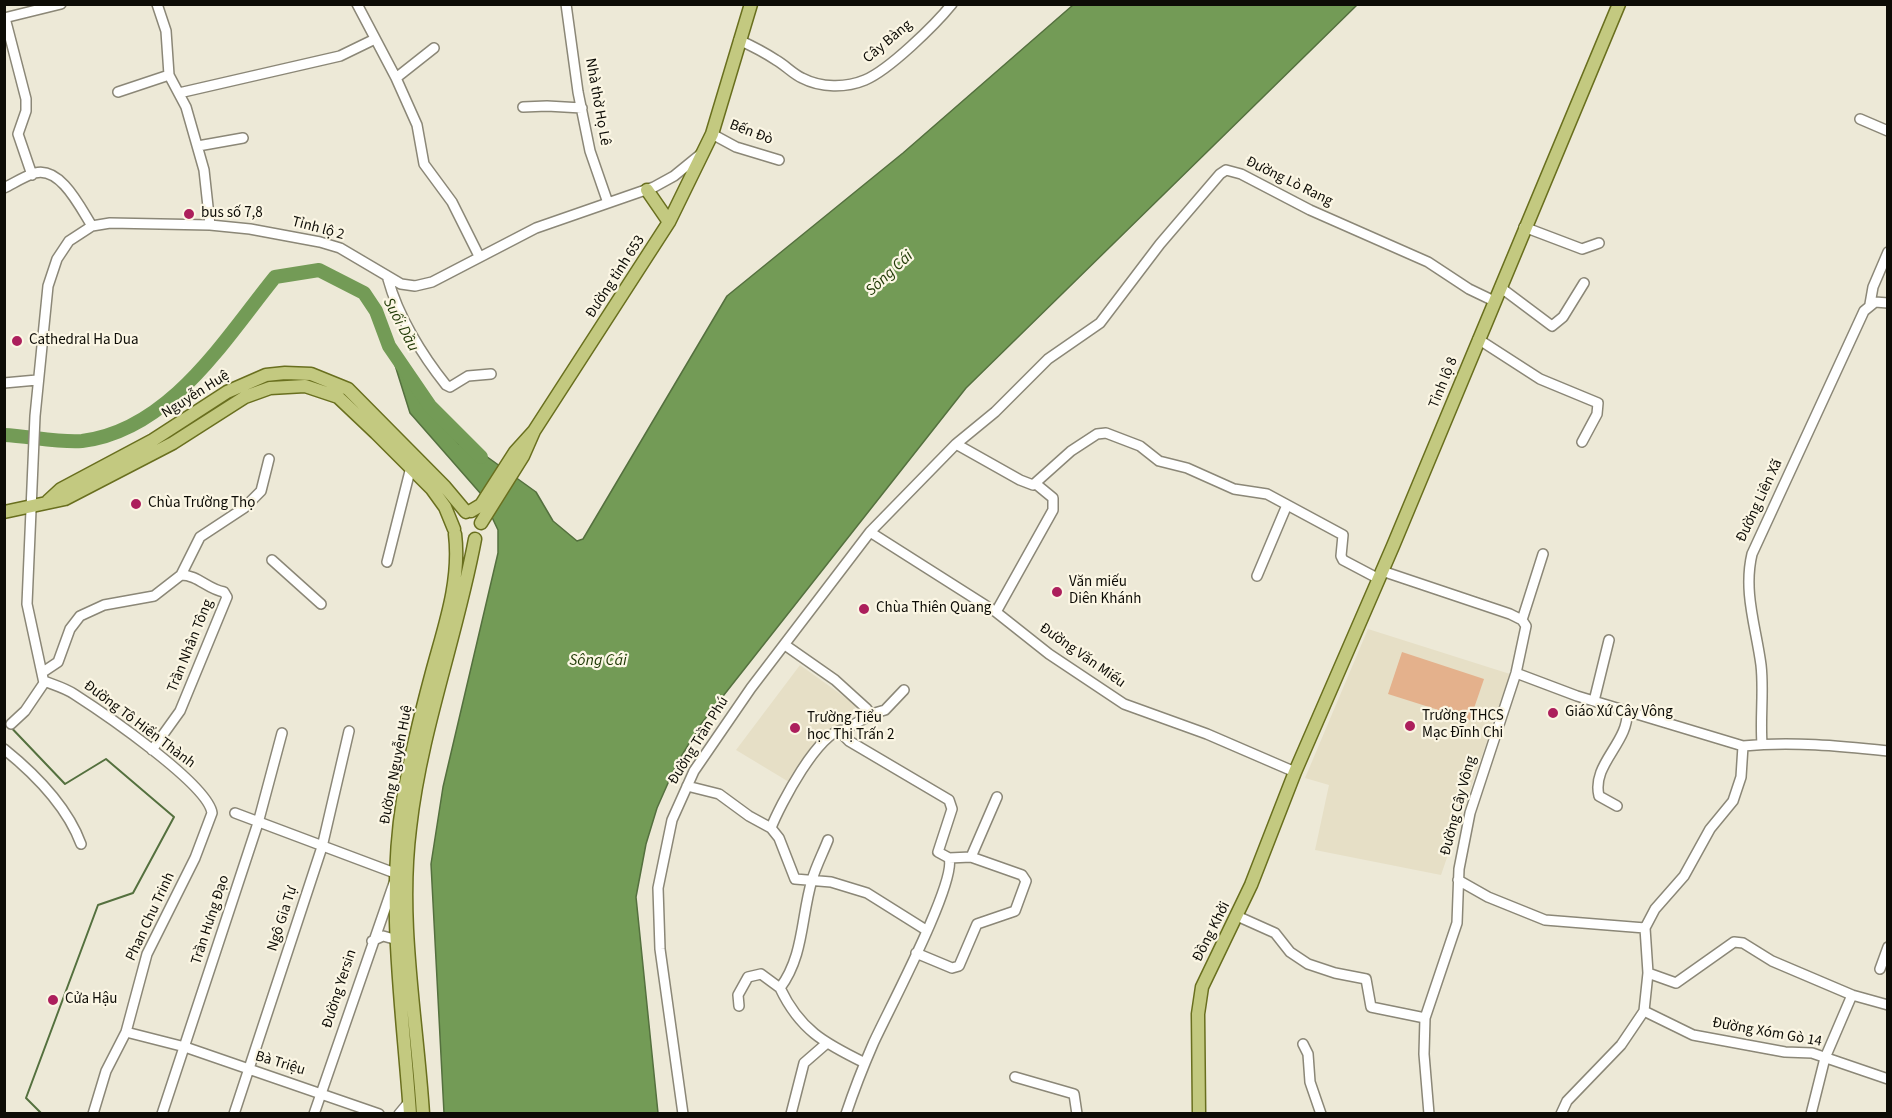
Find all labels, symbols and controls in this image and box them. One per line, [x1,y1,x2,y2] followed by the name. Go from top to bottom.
[860,16,916,68] street label: Cây Bàng
[580,57,614,147] street label: Nhà thờ Họ Lê
[727,117,775,149] street label: Bến Đò
[1243,153,1335,211] street label: Đường Lò Rang
[201,205,263,223] place label: bus số 7,8
[182,207,196,221] marker: bus số 7,8
[290,213,346,245] street label: Tỉnh lộ 2
[583,232,649,322] street label: Đường tỉnh 653
[862,247,918,301] water label: Sông Cái
[378,295,422,355] water label: Suối Dầu
[29,332,138,350] place label: Cathedral Ha Dua
[10,334,24,348] marker: Cathedral Ha Dua
[1426,355,1462,411] street label: Tỉnh lộ 8
[159,367,233,423] street label: Nguyễn Huệ
[1733,457,1787,545] street label: Đường Liên Xã
[148,495,255,513] place label: Chùa Trường Thọ
[129,497,143,511] marker: Chùa Trường Thọ
[1069,574,1141,609] place label: Văn miếu Diên Khánh
[1050,585,1064,599] marker: Văn miếu Diên Khánh
[164,597,218,695] street label: Trần Nhân Tông
[876,600,991,618] place label: Chùa Thiên Quang
[857,602,871,616] marker: Chùa Thiên Quang
[1035,620,1129,692] street label: Đường Văn Miếu
[569,651,627,671] water label: Sông Cái
[80,677,198,773] street label: Đường Tô Hiến Thành
[665,694,733,788] street label: Đường Trần Phú
[377,704,417,826] street label: Đường Nguyễn Huệ
[1565,704,1673,722] place label: Giáo Xứ Cây Vông
[1546,706,1560,720] marker: Giáo Xứ Cây Vông
[1422,708,1504,743] place label: Trường THCS Mạc Đĩnh Chi
[807,710,894,745] place label: Trường Tiểu học Thị Trấn 2
[1403,719,1417,733] marker: Trường THCS Mạc Đĩnh Chi
[788,721,802,735] marker: Trường Tiểu học Thị Trấn 2
[1437,754,1481,858] street label: Đường Cây Vông
[123,870,179,964] street label: Phan Chu Trinh
[188,873,234,967] street label: Trần Hưng Đạo
[264,884,302,954] street label: Ngô Gia Tự
[1189,899,1235,965] street label: Đồng Khởi
[319,947,361,1031] street label: Đường Yersin
[65,991,117,1009] place label: Cửa Hậu
[46,993,60,1007] marker: Cửa Hậu
[1711,1014,1823,1052] street label: Đường Xóm Gò 14
[253,1048,307,1080] street label: Bà Triệu

